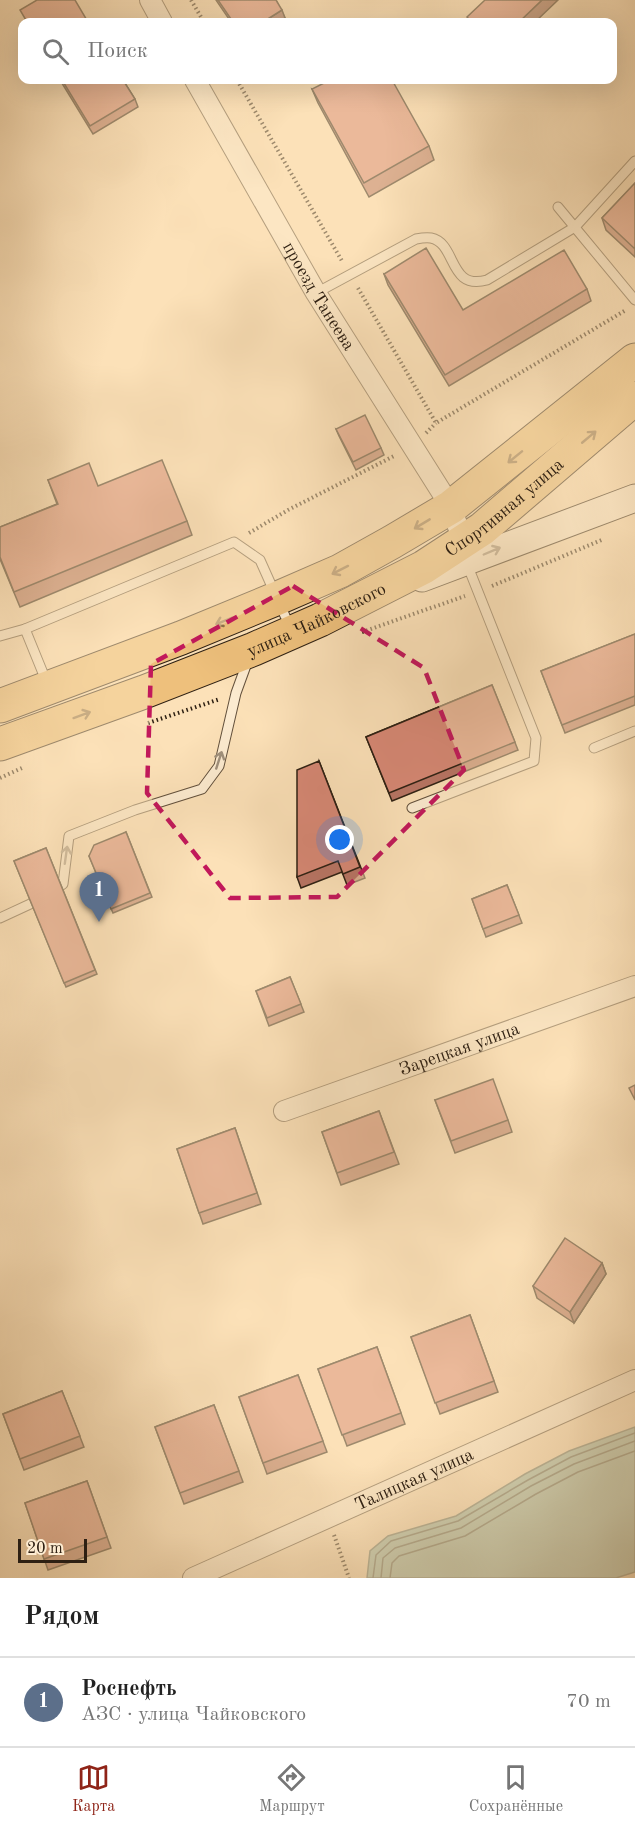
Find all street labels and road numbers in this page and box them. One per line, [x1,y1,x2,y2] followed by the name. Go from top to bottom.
[279,239,358,354] street label: проезд Танеева
[442,455,567,561] street label: Спортивная улица
[245,580,389,661] street label: улица Чайковского
[397,1020,522,1079] street label: Зарецкая улица
[352,1446,476,1514] street label: Талицкая улица

